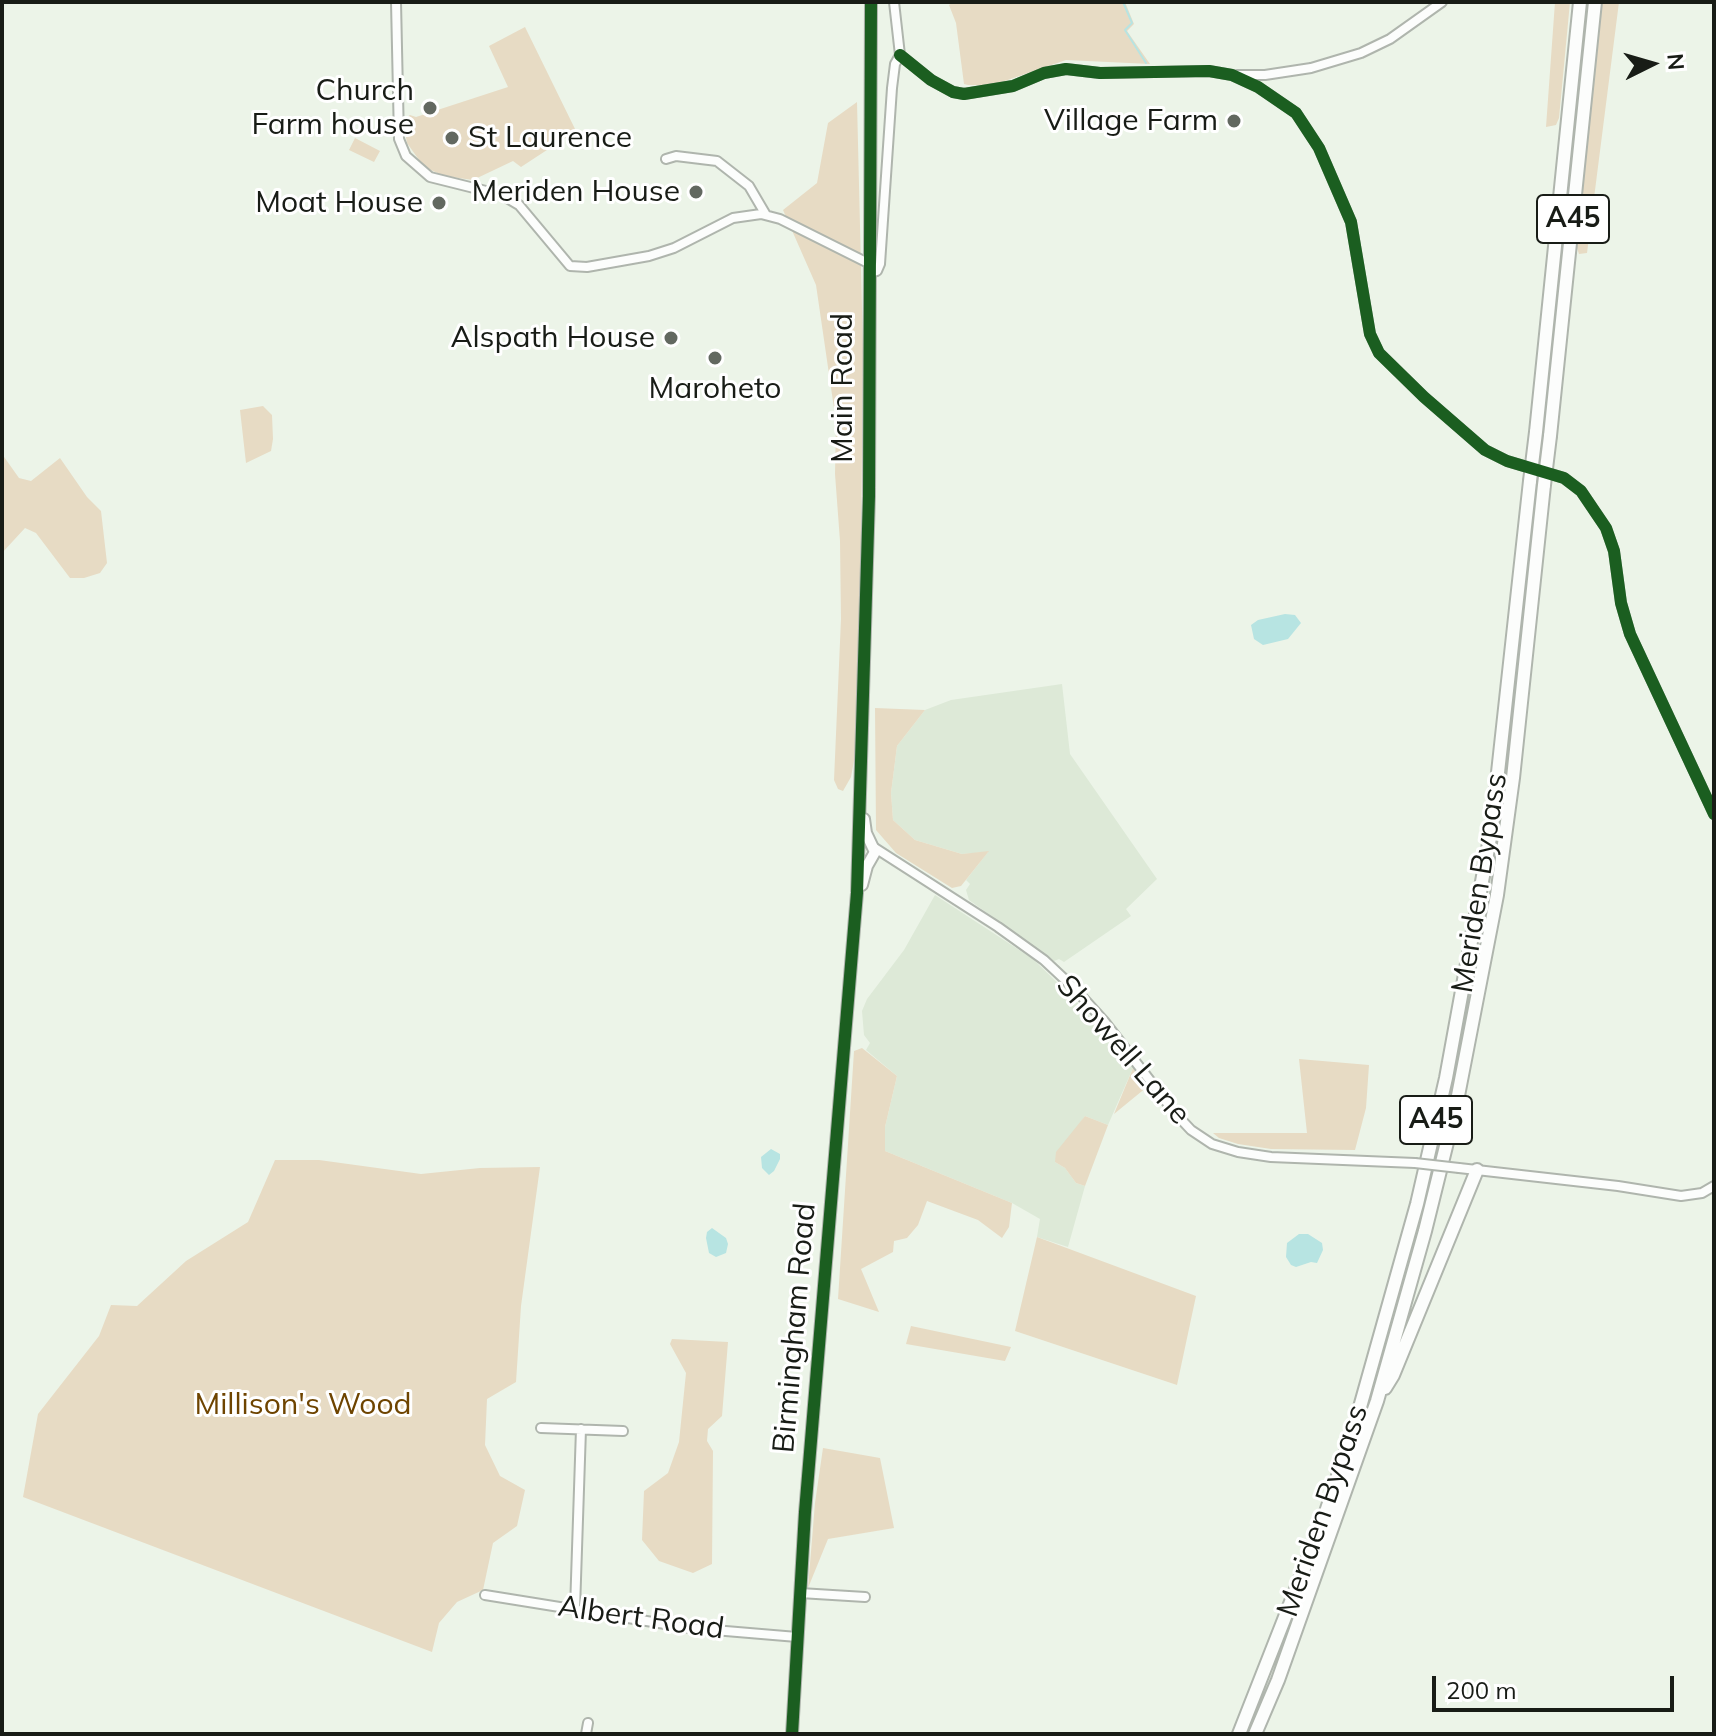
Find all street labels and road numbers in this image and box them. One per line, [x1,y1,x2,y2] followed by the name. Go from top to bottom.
[1537,195,1609,243] road number: A45
[825,313,861,463] street label: Main Road
[1445,771,1515,995] street label: Meriden Bypass
[1048,968,1198,1132] street label: Showell Lane
[1400,1096,1472,1144] road number: A45
[766,1201,824,1455] street label: Birmingham Road
[1270,1400,1376,1622] street label: Meriden Bypass
[556,1589,726,1647] street label: Albert Road

